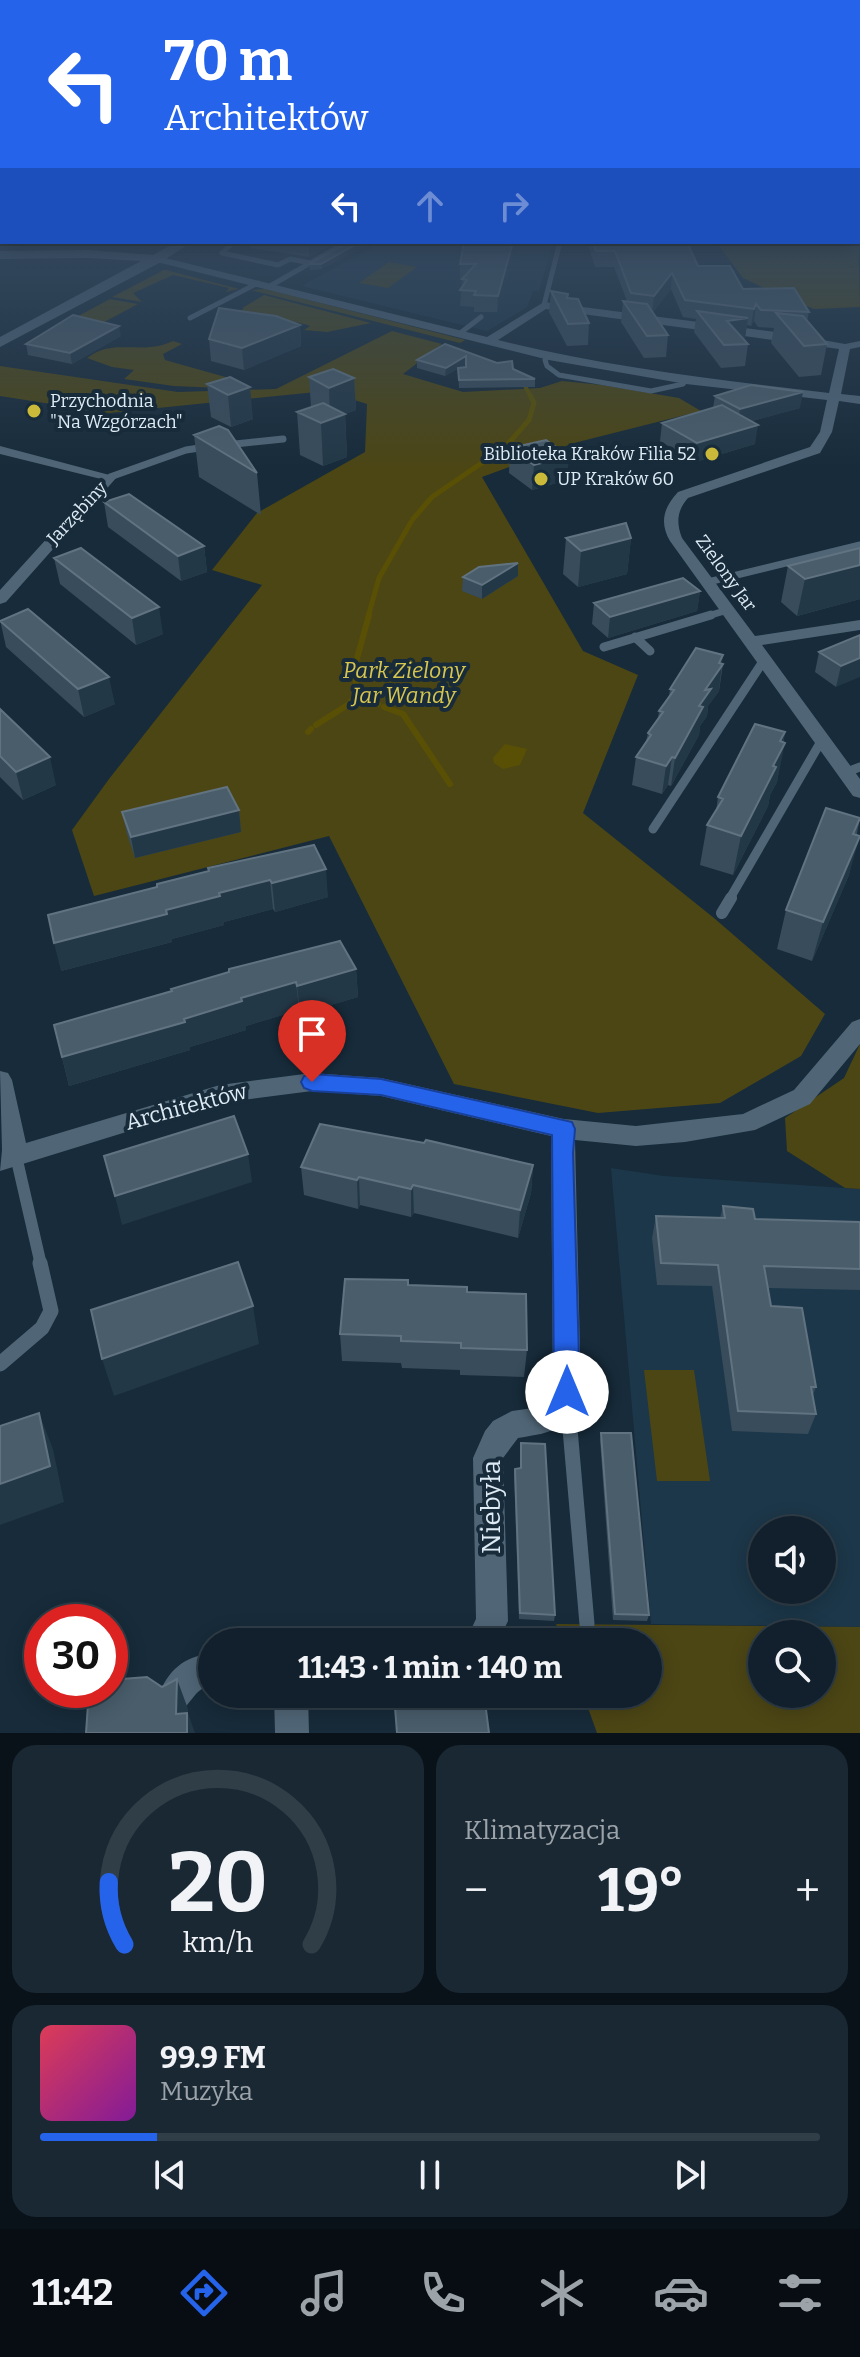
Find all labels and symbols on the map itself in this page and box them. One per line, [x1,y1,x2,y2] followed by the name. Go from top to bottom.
[50,390,183,433] place label: Przychodnia "Na Wzgórzach"
[25,402,43,420] marker: Przychodnia "Na Wzgórzach"
[483,443,696,465] place label: Biblioteka Kraków Filia 52
[703,445,721,463] marker: Biblioteka Kraków Filia 52
[557,468,674,490] place label: UP Kraków 60
[532,470,550,488] marker: UP Kraków 60
[42,477,112,550] street label: Jarzębiny
[691,531,761,616] street label: Zielony Jar
[343,657,467,709] park label: Park Zielony Jar Wandy
[278,1000,346,1082] pin
[122,1077,250,1136] street label: Architektów
[525,1350,609,1434] position arrow
[476,1460,507,1554] street label: Niebyła
[24,1604,128,1708] speed limit sign: 30

